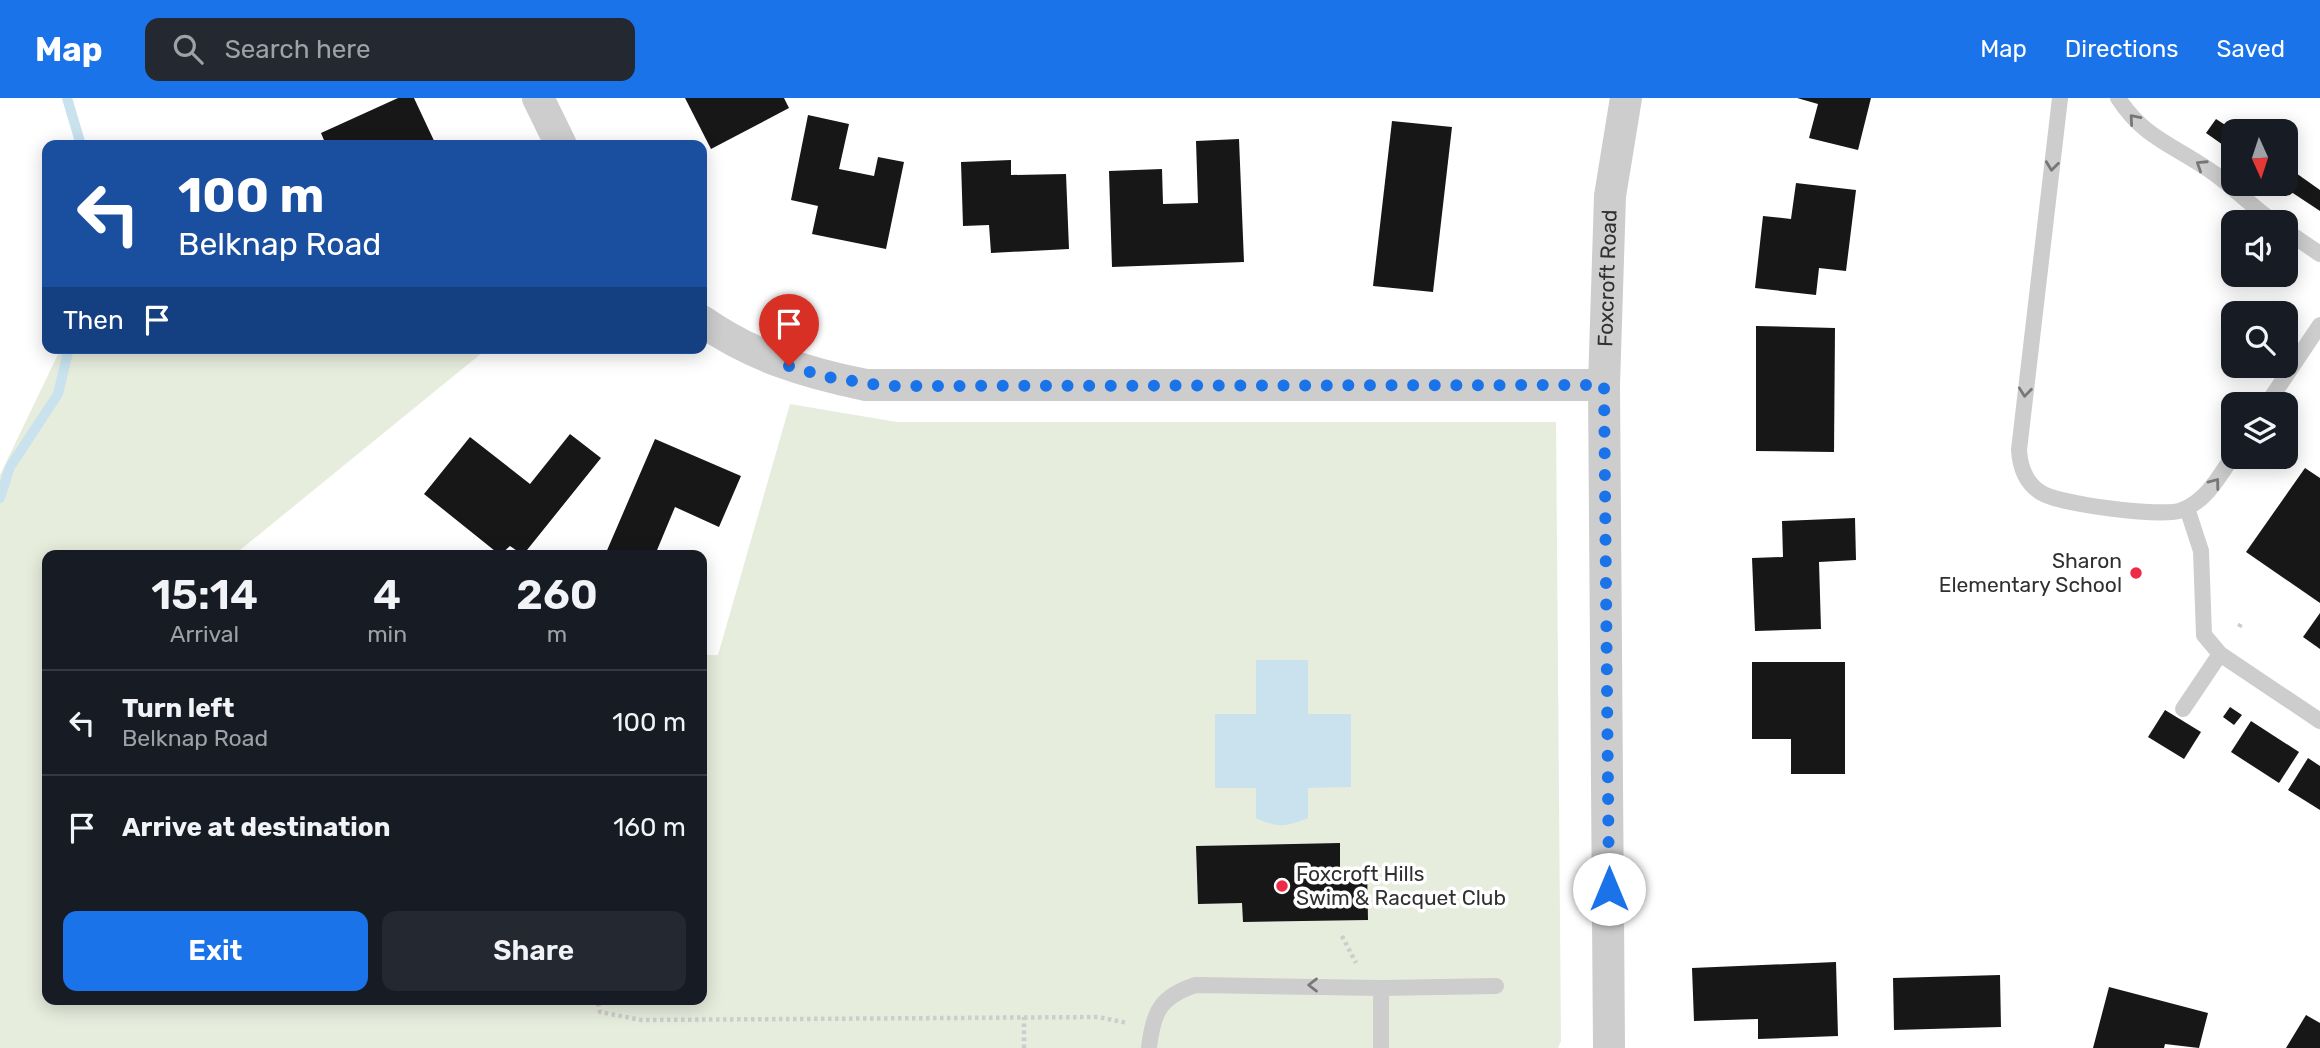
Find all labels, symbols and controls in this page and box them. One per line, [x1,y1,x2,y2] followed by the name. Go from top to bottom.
[145,18,635,81] search box
[35,30,103,69] text: Map
[169,30,207,68] icon: search
[225,34,370,65] text: Search here
[1980,35,2027,63] text: Map
[2065,35,2178,63] text: Directions
[2216,35,2285,63] text: Saved
[2130,115,2142,128] one-way arrow
[2221,119,2298,196] north arrow
[2221,119,2298,469] map controls
[2044,160,2059,172] one-way arrow
[2196,160,2209,173] one-way arrow
[178,166,324,224] text: 100 m
[63,168,154,259] icon: left
[1592,209,1622,347] street label: Foxcroft Road
[2221,210,2298,287] button: sound
[178,225,381,263] text: Belknap Road
[759,294,819,366] pin
[138,301,176,339] icon: arrive
[2221,301,2298,378] button: search
[63,305,124,336] text: Then
[770,305,808,343] icon: arrive
[2018,386,2033,397] one-way arrow
[2221,392,2298,469] button: layers
[2206,478,2219,490] one-way arrow
[1939,548,2122,597] place label: Sharon Elementary School
[2128,565,2144,581] marker: Sharon Elementary School
[151,570,258,620] text: 15:14
[373,570,401,620] text: 4
[516,570,598,620] text: 260
[170,620,239,648] text: Arrival
[367,620,407,648] text: min
[547,620,567,648] text: m
[122,693,234,724] text: Turn left
[63,704,101,742] icon: left
[612,707,686,738] text: 100 m
[122,724,268,752] text: Belknap Road
[63,809,101,847] icon: arrive
[122,812,390,843] text: Arrive at destination
[613,812,686,843] text: 160 m
[1572,852,1646,926] position arrow
[1296,861,1506,910] place label: Foxcroft Hills Swim & Racquet Club
[1274,878,1290,894] marker: Foxcroft Hills Swim & Racquet Club
[63,911,368,991] button: Exit
[382,911,686,991] button: Share
[1307,977,1318,993] one-way arrow

